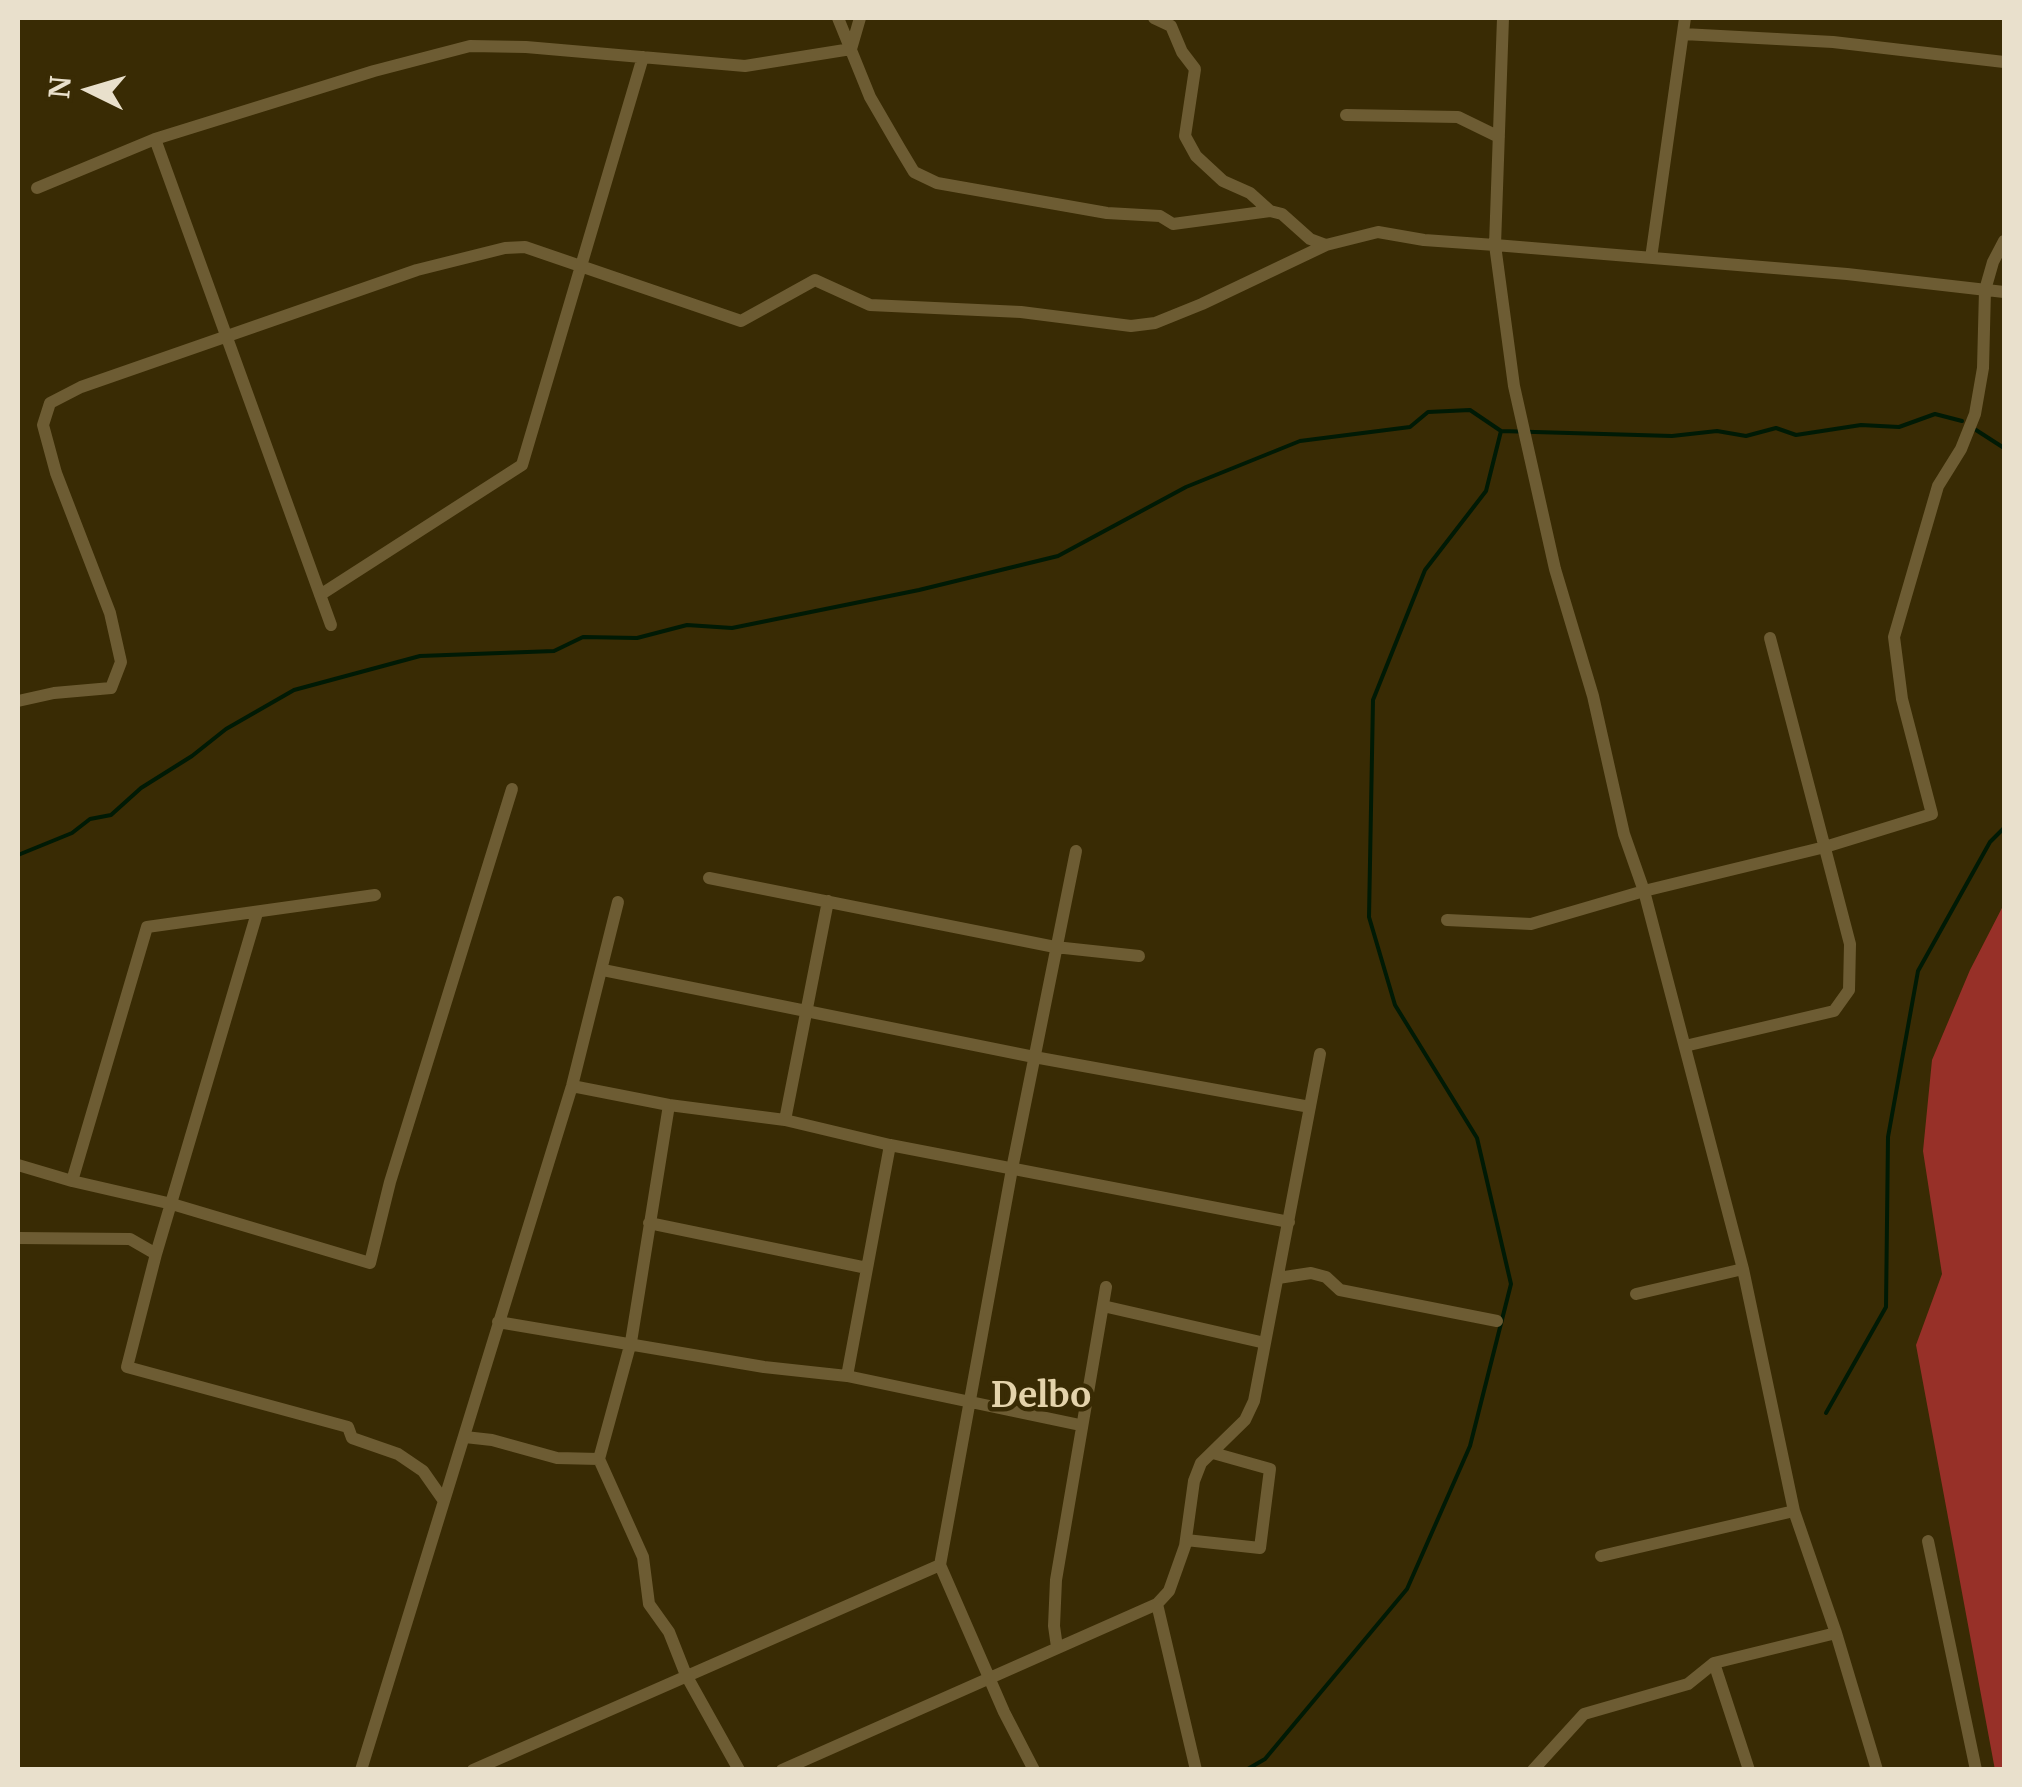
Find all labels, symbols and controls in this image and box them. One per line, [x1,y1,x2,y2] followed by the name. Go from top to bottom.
[40,40,140,140] north arrow
[41,75,79,100] text: N
[991,1376,1091,1418] district label: Delbo

